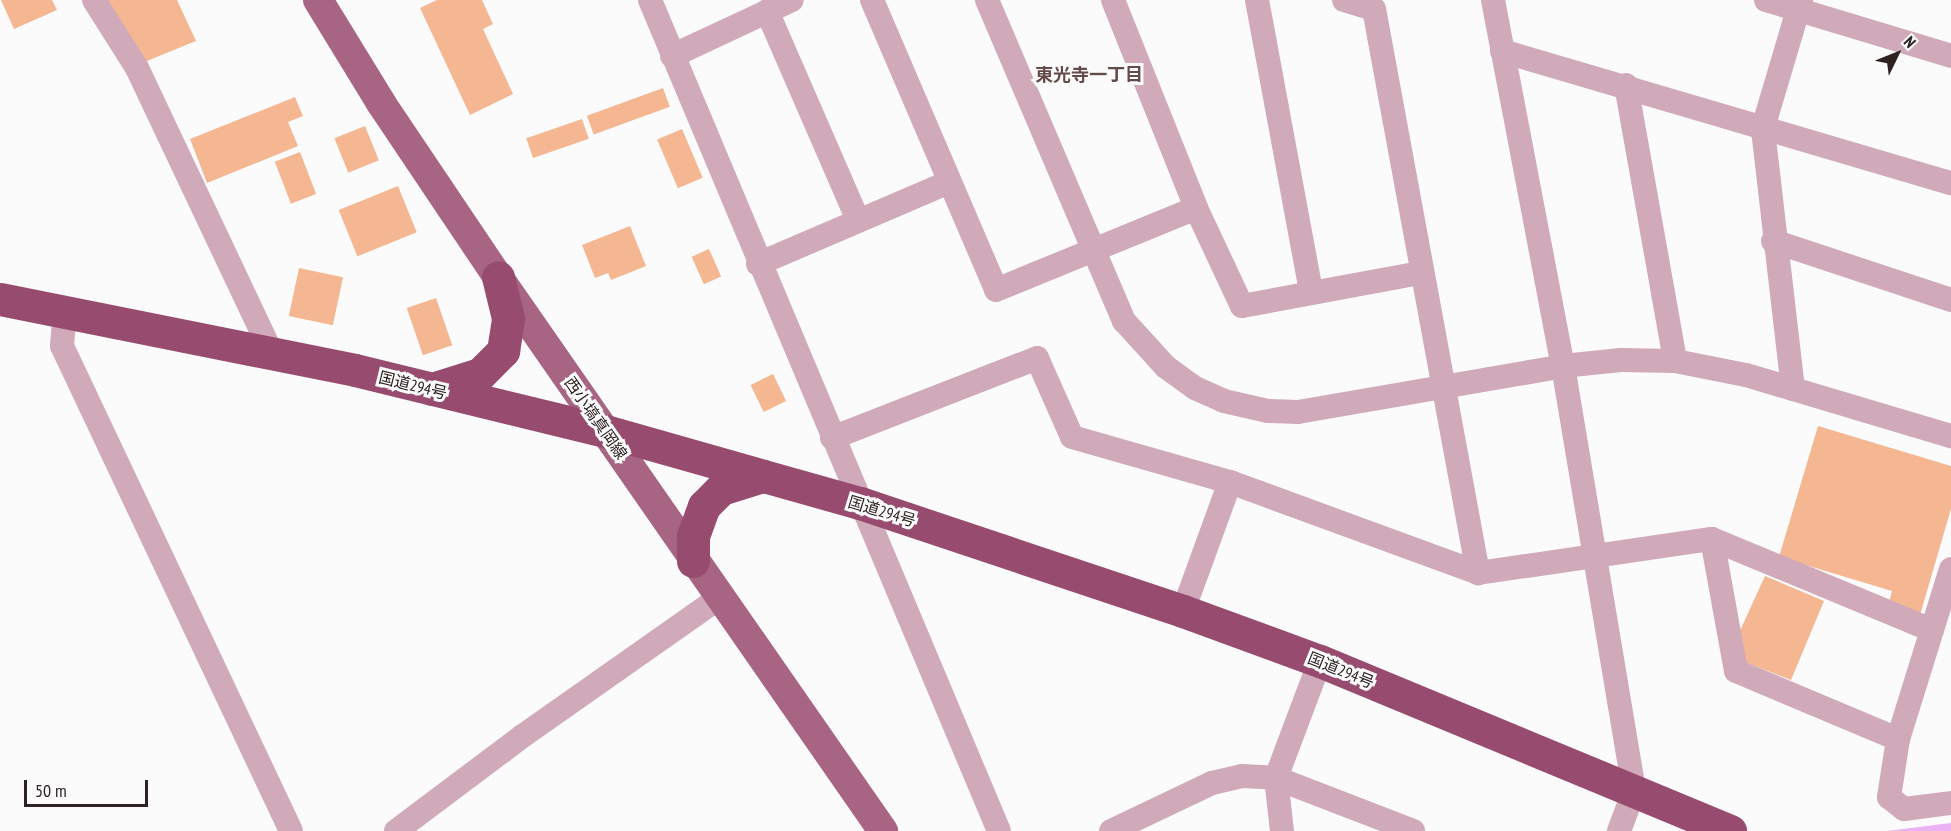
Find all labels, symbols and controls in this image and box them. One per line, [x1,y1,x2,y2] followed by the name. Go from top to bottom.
[1867,24,1927,84] north arrow
[1900,32,1920,52] text: N
[1035,64,1143,86] district label: 東光寺一丁目
[377,367,449,403] street label: 国道294号
[561,373,631,463] street label: 西小塙真岡線
[846,492,918,530] street label: 国道294号
[1305,648,1377,692] street label: 国道294号
[27,768,152,806] scale bar
[35,779,67,802] text: 50 m

